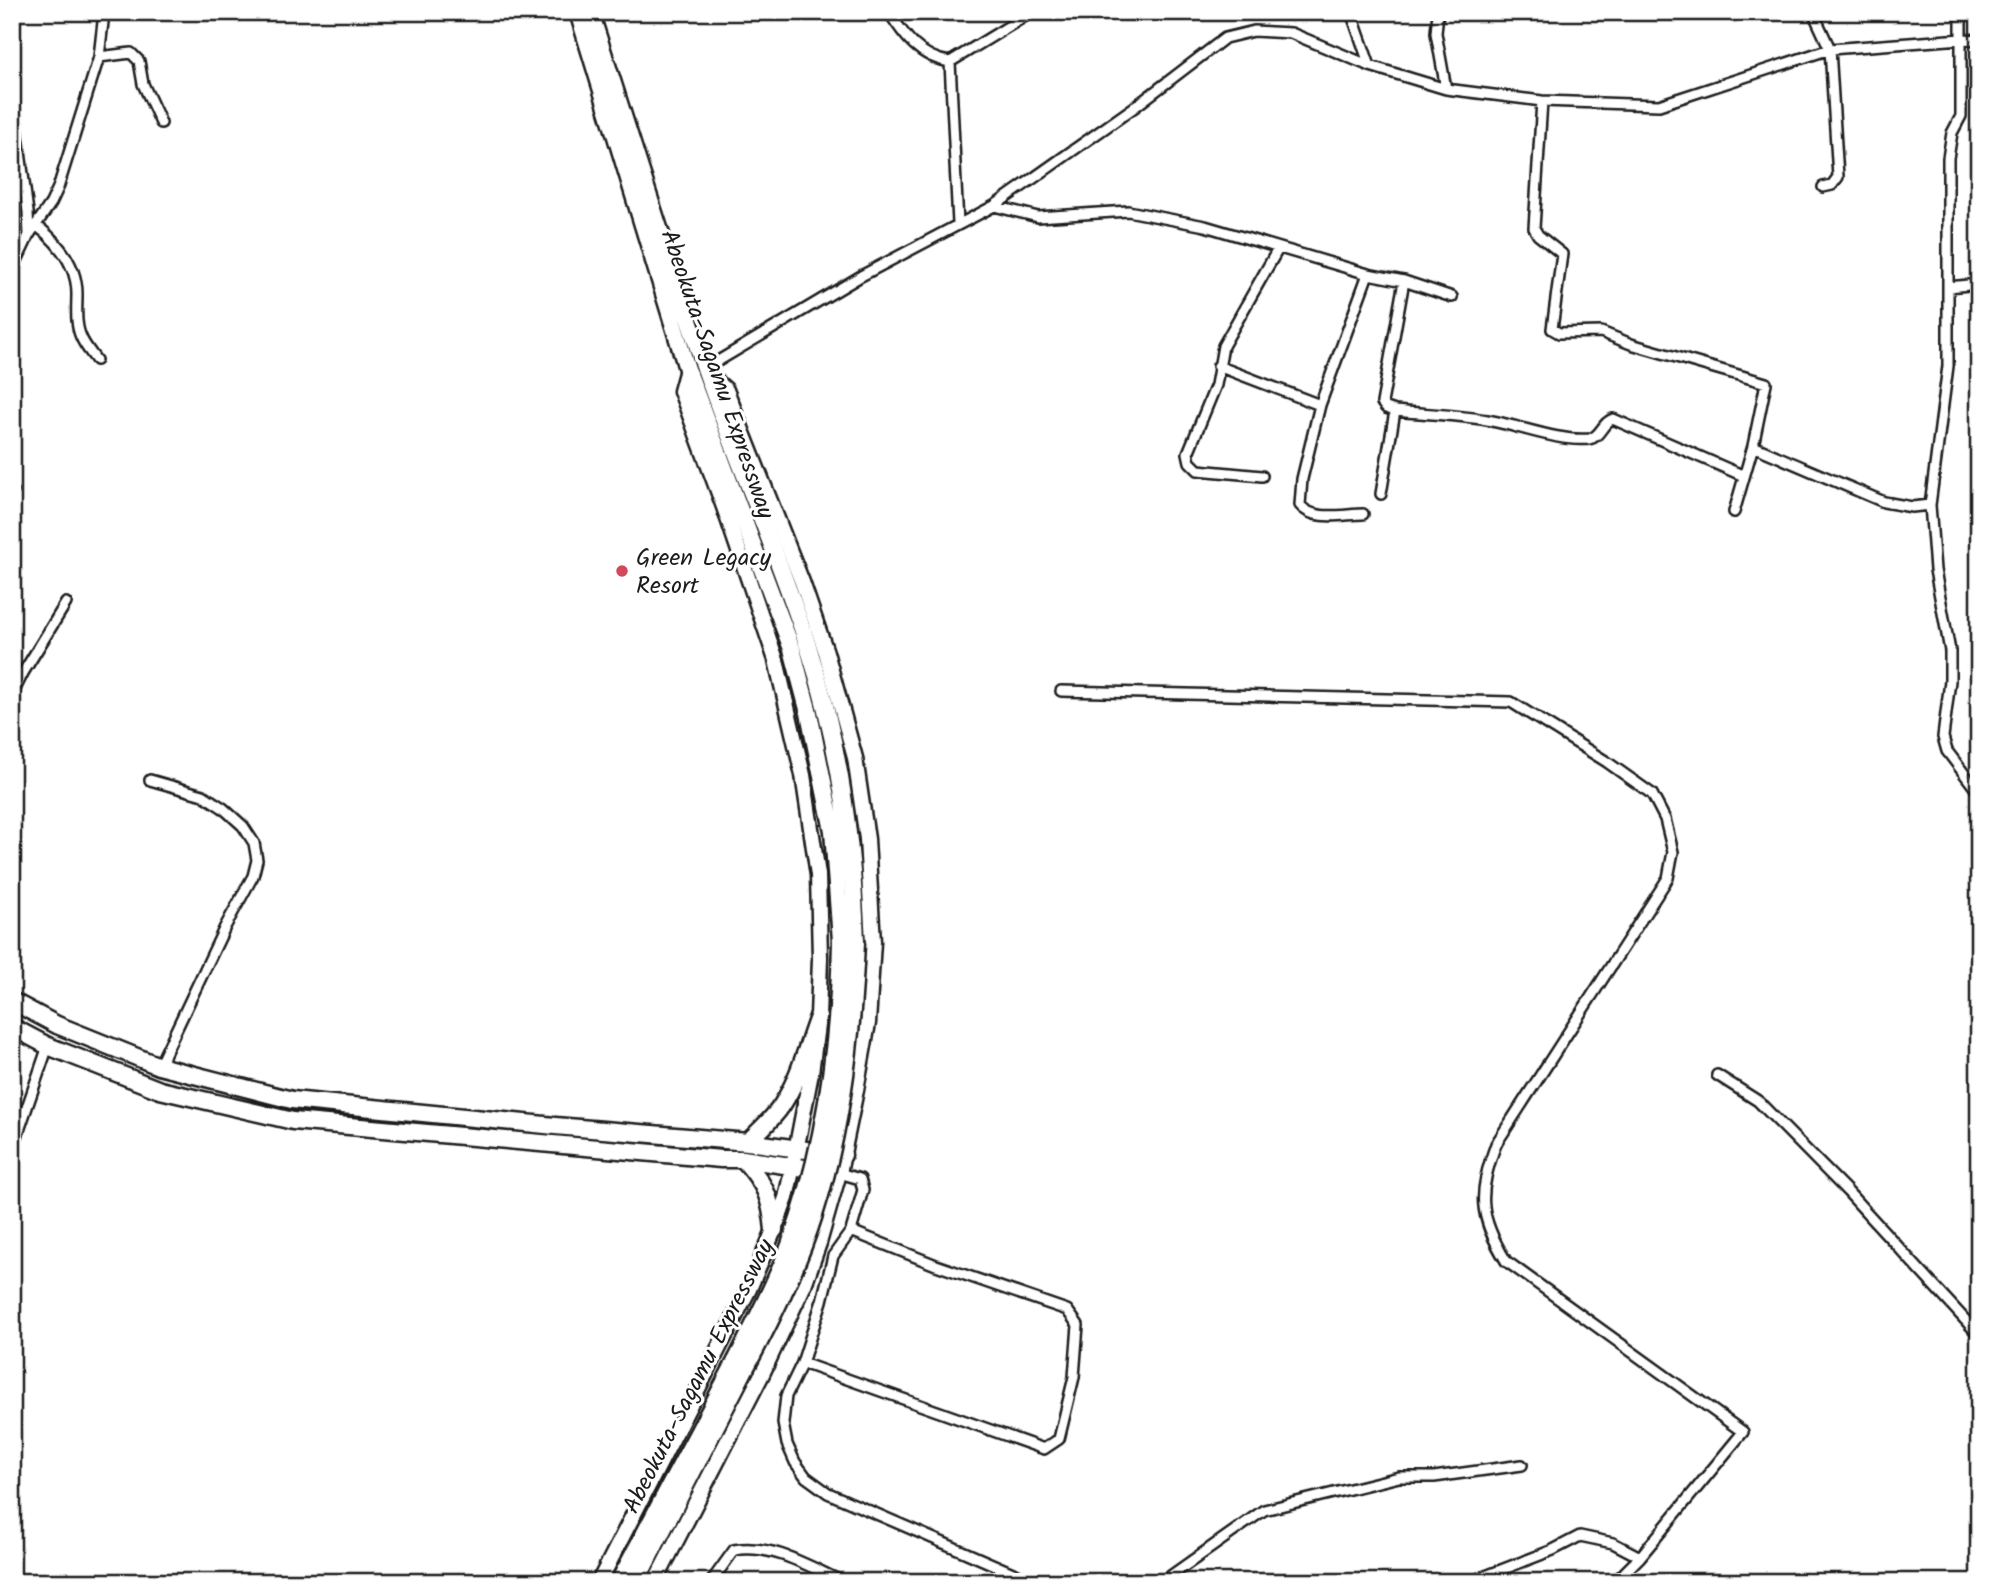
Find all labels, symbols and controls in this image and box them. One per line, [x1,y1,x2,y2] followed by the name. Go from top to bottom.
[649,225,785,525] street label: Abeokuta-Sagamu Expressway
[636,539,772,606] place label: Green Legacy Resort
[614,563,630,579] marker: Green Legacy Resort
[613,1232,786,1521] street label: Abeokuta-Sagamu Expressway

